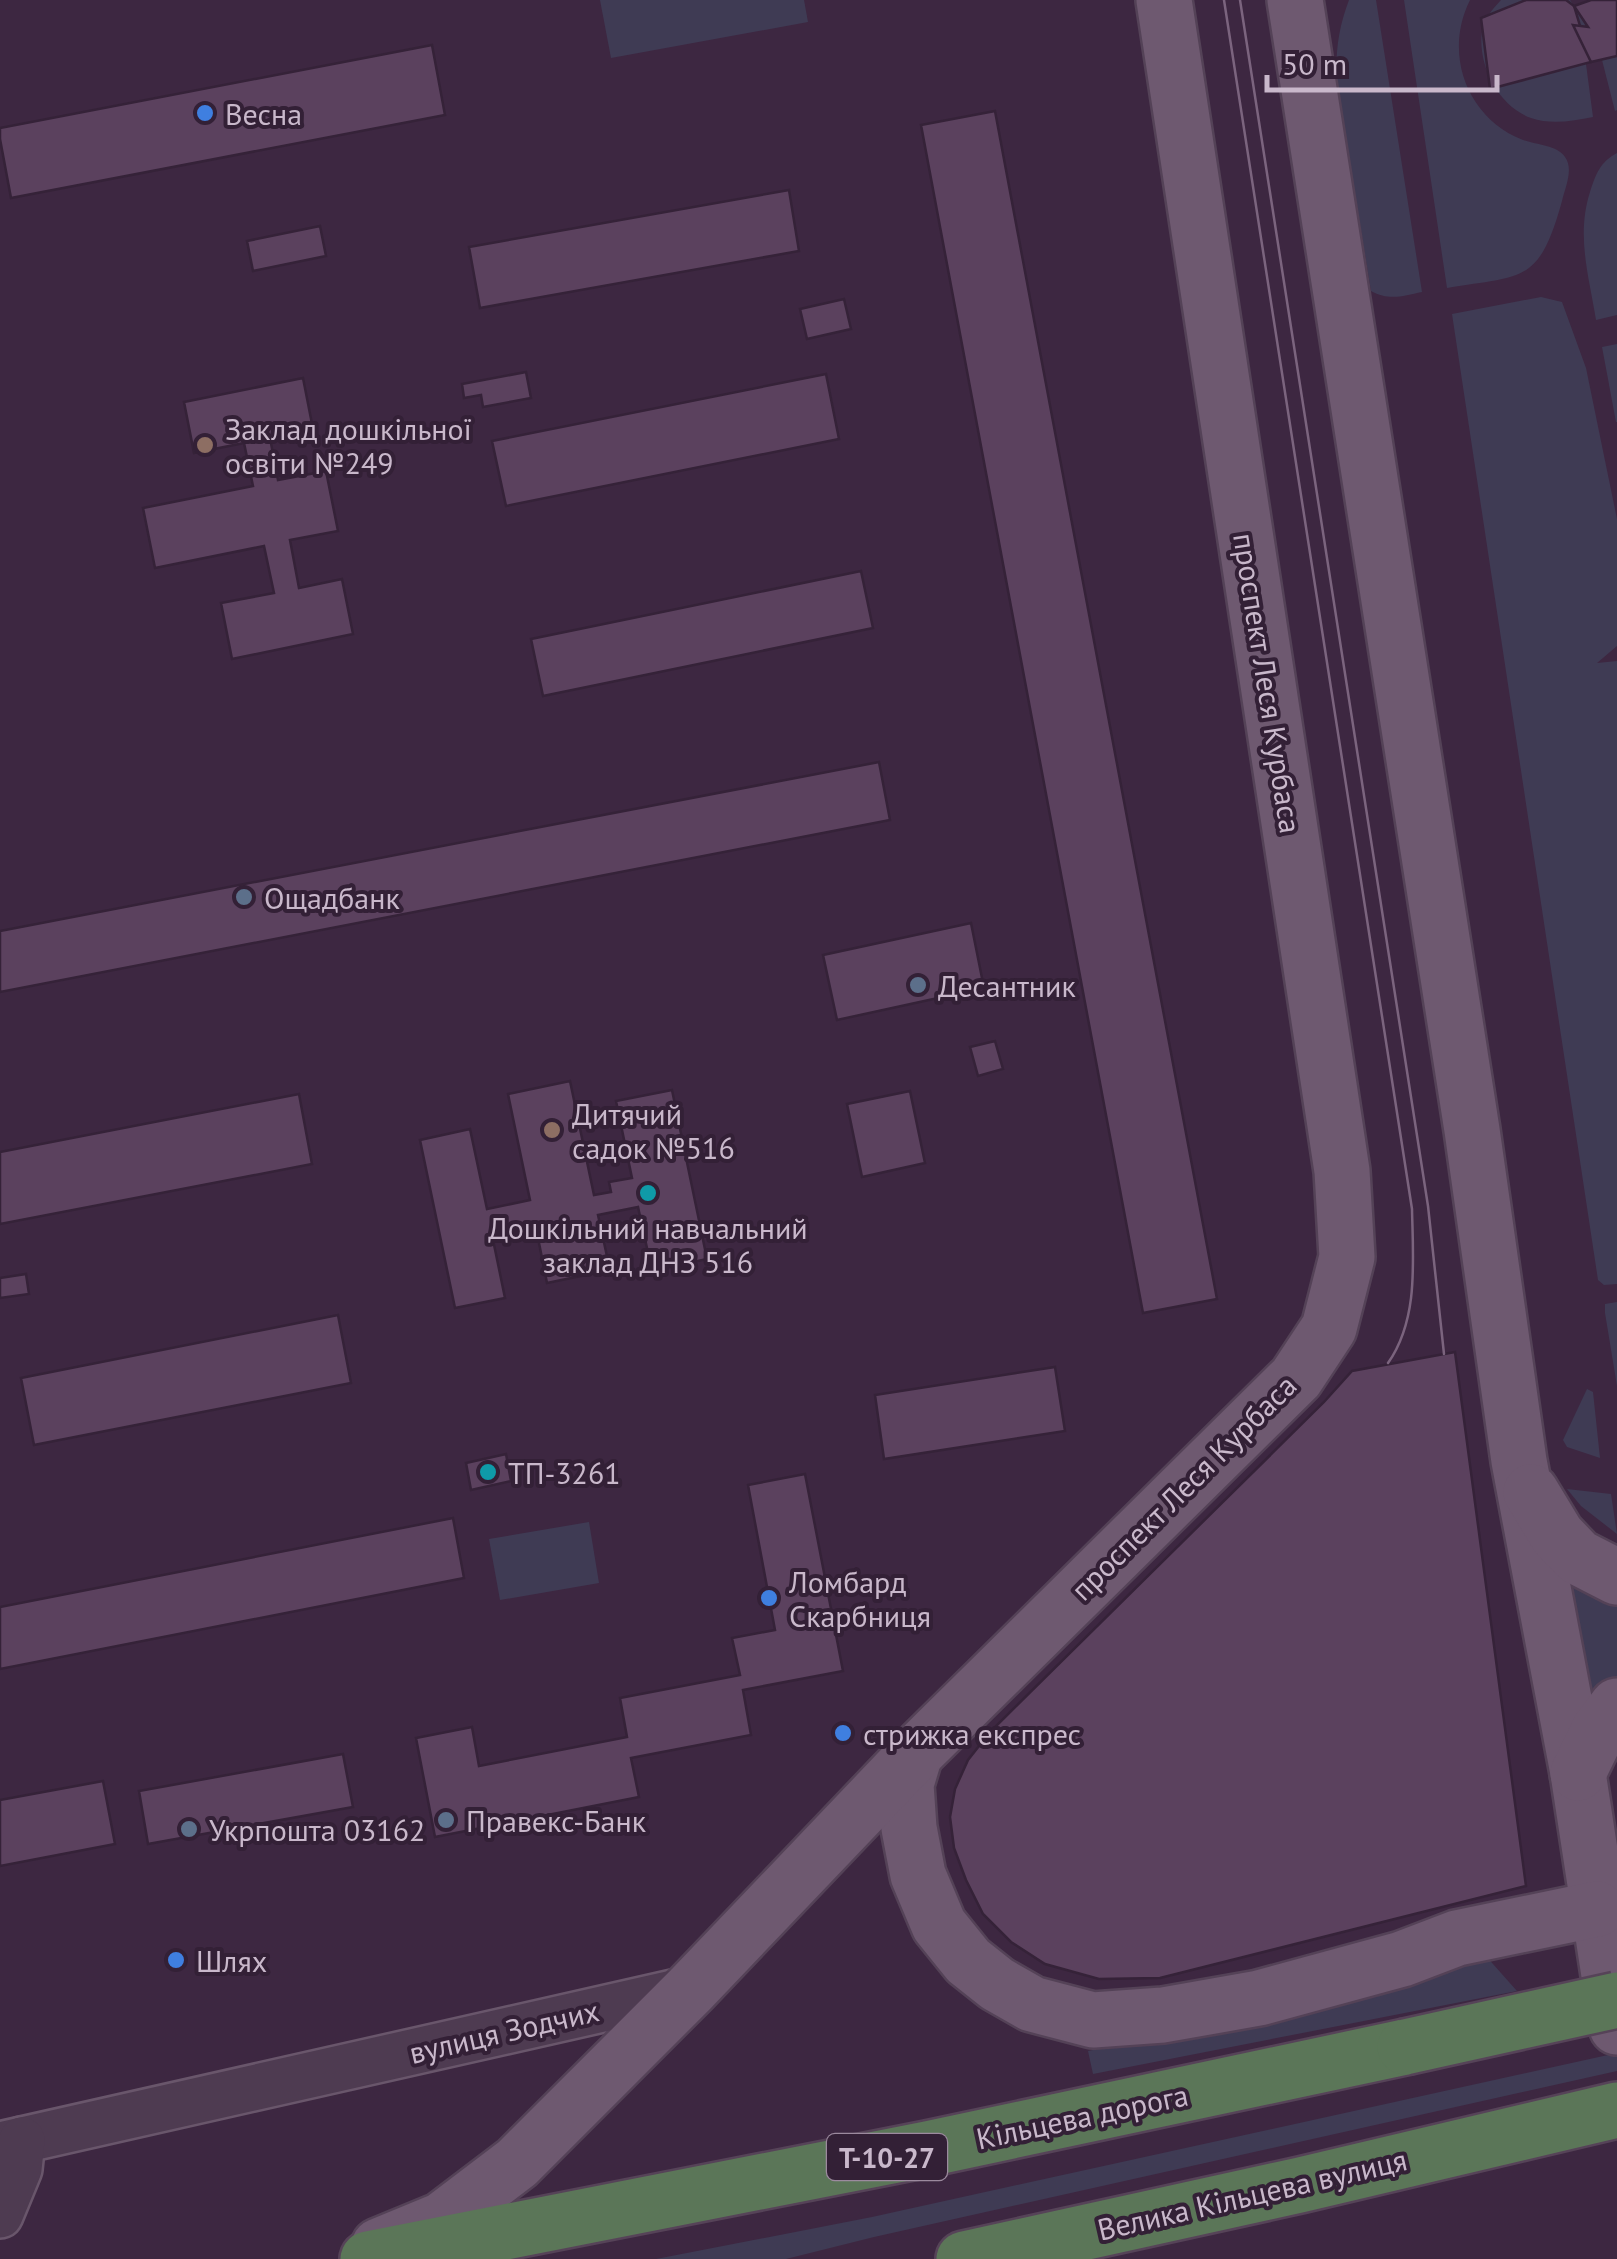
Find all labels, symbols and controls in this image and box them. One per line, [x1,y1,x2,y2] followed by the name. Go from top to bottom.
[1267,30,1497,92] scale bar
[1282,44,1347,83] text: 50 m
[225,94,302,133] place label: Весна
[194,102,216,124] marker: Весна
[225,409,472,482] place label: Заклад дошкільної освіти №249
[194,434,216,456] marker: Заклад дошкільної освіти №249
[1225,530,1311,836] street label: проспект Леся Курбаса
[264,878,400,917] place label: Ощадбанк
[233,886,255,908] marker: Ощадбанк
[938,966,1076,1005] place label: Десантник
[907,974,929,996] marker: Десантник
[572,1094,735,1167] place label: Дитячий садок №516
[541,1119,563,1141] marker: Дитячий садок №516
[637,1182,659,1204] marker: Дошкільний навчальний заклад ДНЗ 516
[488,1208,808,1281] place label: Дошкільний навчальний заклад ДНЗ 516
[1062,1366,1304,1608] street label: проспект Леся Курбаса
[508,1453,621,1492] place label: ТП-3261
[477,1461,499,1483] marker: ТП-3261
[788,1562,931,1635] place label: Ломбард Скарбниця
[758,1587,780,1609] marker: Ломбард Скарбниця
[863,1714,1081,1753] place label: стрижка експрес
[832,1722,854,1744] marker: стрижка експрес
[466,1801,647,1840] place label: Правекс-Банк
[435,1809,457,1831] marker: Правекс-Банк
[209,1810,425,1849] place label: Укрпошта 03162
[178,1818,200,1840] marker: Укрпошта 03162
[196,1941,267,1980] place label: Шлях
[165,1949,187,1971] marker: Шлях
[405,1990,603,2072] street label: вулиця Зодчих
[973,2075,1191,2157] street label: Кільцева дорога
[827,2134,947,2180] road number: Т-10-27
[1093,2139,1411,2249] street label: Велика Кільцева вулиця

